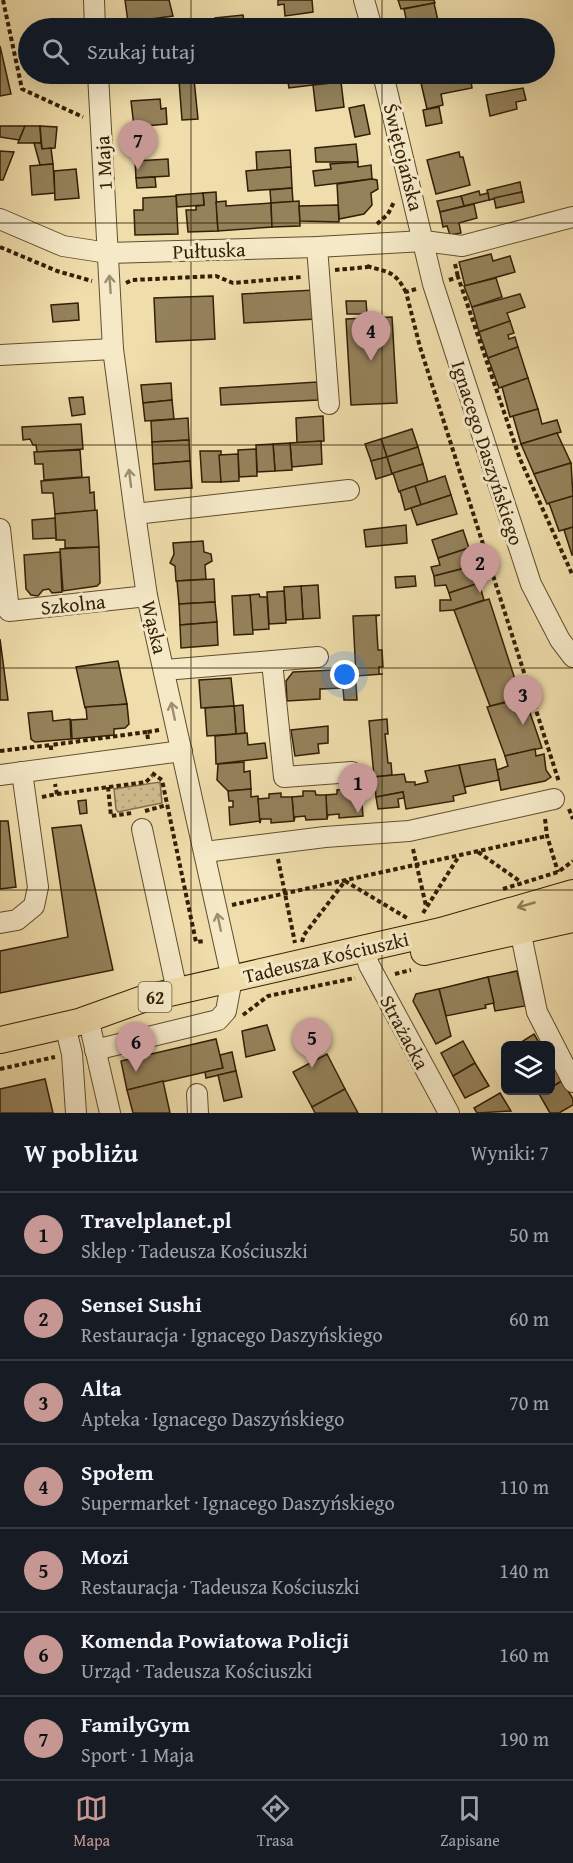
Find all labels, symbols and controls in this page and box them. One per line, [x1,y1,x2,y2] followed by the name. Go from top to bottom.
[18,18,555,84] search box
[39,35,72,68] icon: search
[87,35,195,67] text: Szukaj tutaj
[377,100,431,214] street label: Świętojańska
[118,120,158,170] pin: 7
[87,134,119,191] street label: 1 Maja
[172,234,246,266] street label: Pułtuska
[104,275,115,295] one-way arrow
[352,312,391,361] pin: 4
[444,357,532,549] street label: Ignacego Daszyńskiego
[124,469,135,488] one-way arrow
[460,544,500,593] pin: 2
[39,586,107,622] street label: Szkolna
[135,597,175,657] street label: Wąska
[330,660,359,689] your location
[504,676,542,725] pin: 3
[167,701,179,720] one-way arrow
[338,764,378,813] pin: 1
[517,900,536,911] one-way arrow
[213,913,225,932] one-way arrow
[240,924,412,990] street label: Tadeusza Kościuszki
[138,982,172,1012] road number: 62
[373,990,437,1075] street label: Strażacka
[292,1018,332,1068] pin: 5
[116,1022,156,1072] pin: 6
[501,1041,555,1095] map controls
[501,1041,555,1095] button: layers
[24,1133,138,1172] text: W pobliżu
[471,1138,549,1167] text: Wyniki: 7
[81,1204,232,1236] text: Travelplanet.pl
[38,1220,49,1249] text: 1
[509,1220,549,1249] text: 50 m
[81,1236,308,1265] text: Sklep · Tadeusza Kościuszki
[81,1288,202,1320] text: Sensei Sushi
[38,1304,49,1333] text: 2
[509,1304,549,1333] text: 60 m
[81,1320,383,1349] text: Restauracja · Ignacego Daszyńskiego
[81,1372,122,1404] text: Alta
[38,1388,49,1417] text: 3
[509,1388,549,1417] text: 70 m
[81,1404,344,1433] text: Apteka · Ignacego Daszyńskiego
[81,1456,154,1488] text: Społem
[38,1472,49,1501] text: 4
[499,1472,549,1501] text: 110 m
[81,1488,395,1517] text: Supermarket · Ignacego Daszyńskiego
[81,1540,129,1572] text: Mozi
[38,1556,49,1585] text: 5
[499,1556,549,1585] text: 140 m
[81,1572,360,1601] text: Restauracja · Tadeusza Kościuszki
[81,1624,349,1656] text: Komenda Powiatowa Policji
[38,1640,49,1669] text: 6
[499,1640,549,1669] text: 160 m
[81,1656,312,1685] text: Urząd · Tadeusza Kościuszki
[81,1708,190,1740] text: FamilyGym
[38,1724,49,1753] text: 7
[499,1724,549,1753] text: 190 m
[81,1740,194,1769] text: Sport · 1 Maja
[73,1792,110,1852] tab: Mapa
[257,1792,294,1852] tab: Trasa
[440,1792,500,1852] tab: Zapisane

